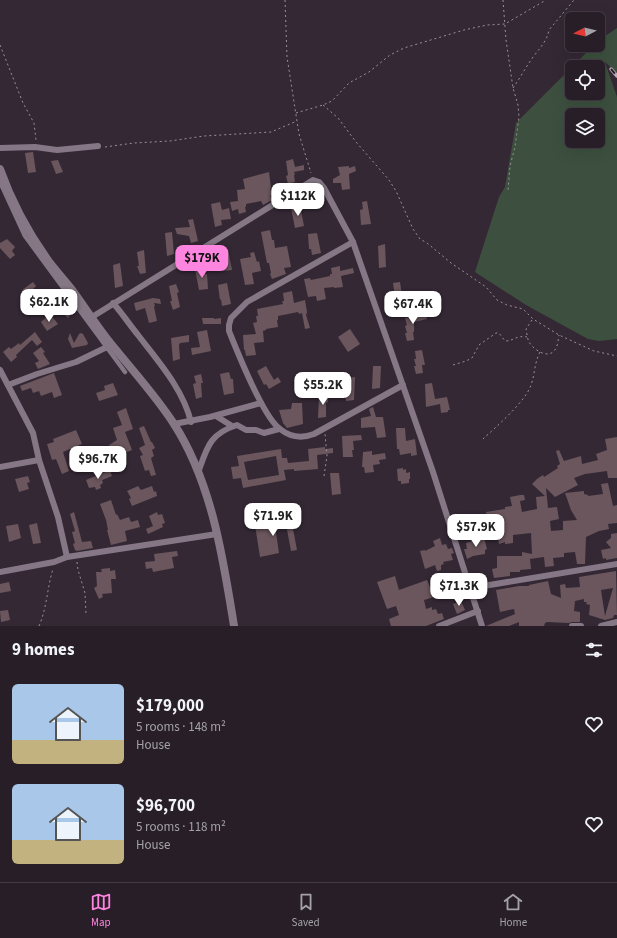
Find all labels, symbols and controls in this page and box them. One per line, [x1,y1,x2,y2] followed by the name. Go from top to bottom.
[565,12,605,52] north arrow
[565,12,605,148] map controls
[565,60,605,100] button: locate
[565,108,605,148] button: layers
[270,183,326,217] pin: $112K
[280,187,316,205] text: $112K
[174,245,230,279] pin: $179K
[184,249,220,267] text: $179K
[16,289,82,323] pin: $62.1K
[380,291,446,325] pin: $67.4K
[29,293,69,311] text: $62.1K
[393,295,433,313] text: $67.4K
[290,372,356,406] pin: $55.2K
[303,376,343,394] text: $55.2K
[65,446,131,480] pin: $96.7K
[78,450,118,468] text: $96.7K
[240,503,306,537] pin: $71.9K
[253,507,293,525] text: $71.9K
[443,514,509,548] pin: $57.9K
[456,518,496,536] text: $57.9K
[426,573,492,607] pin: $71.3K
[439,577,479,595] text: $71.3K
[12,638,74,662] text: 9 homes
[583,639,605,661] icon: filters
[136,694,204,718] text: $179,000
[44,700,92,748] icon: home
[583,713,605,735] icon: heart
[136,718,226,736] text: 5 rooms · 148 m²
[136,736,171,754] text: House
[136,794,195,818] text: $96,700
[44,800,92,848] icon: home
[583,813,605,835] icon: heart
[136,818,226,836] text: 5 rooms · 118 m²
[136,836,171,854] text: House
[90,891,112,930] tab: Map
[292,891,320,930] tab: Saved
[499,891,527,930] tab: Home

